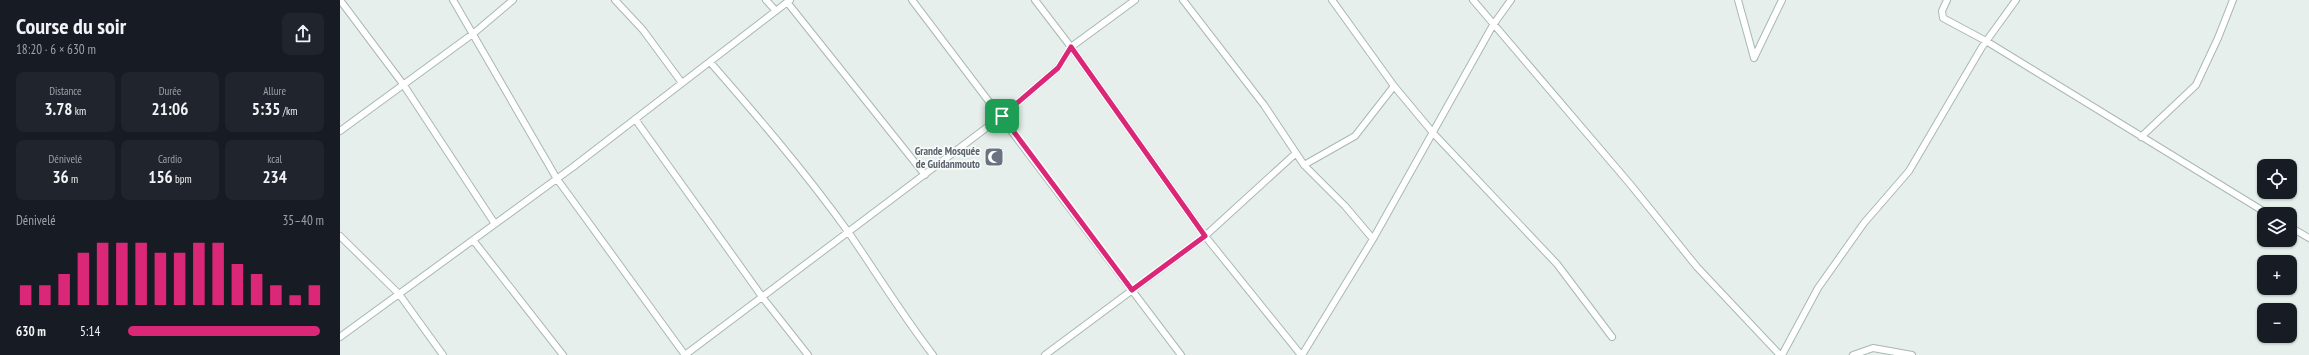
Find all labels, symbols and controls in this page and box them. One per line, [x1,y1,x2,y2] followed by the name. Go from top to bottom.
[16,12,126,40] text: Course du soir
[282,13,324,55] button: share
[16,41,96,58] text: 18:20 · 6 × 630 m
[49,84,82,98] text: Distance
[159,84,181,98] text: Durée
[263,84,286,98] text: Allure
[44,98,72,120] text: 3.78
[152,98,188,120] text: 21:06
[252,98,280,120] text: 5:35
[985,99,1019,133] pin
[72,104,86,118] text: km
[280,104,297,118] text: /km
[991,105,1013,127] icon: arrive
[915,144,980,171] place label: Grande Mosquée de Guidanmouto
[983,146,1005,168] mosque icon: Grande Mosquée de Guidanmouto
[49,152,82,166] text: Dénivelé
[158,152,182,166] text: Cardio
[267,152,282,166] text: kcal
[2257,159,2297,343] map controls
[2257,159,2297,199] button: locate
[52,166,69,188] text: 36
[148,166,173,188] text: 156
[262,166,287,188] text: 234
[69,172,78,186] text: m
[173,172,192,186] text: bpm
[2257,207,2297,247] button: layers
[16,212,56,229] text: Dénivelé
[282,212,324,229] text: 35–40 m
[2257,255,2297,295] button: +
[2257,303,2297,343] button: −
[16,323,46,340] text: 630 m
[80,323,100,340] text: 5:14

